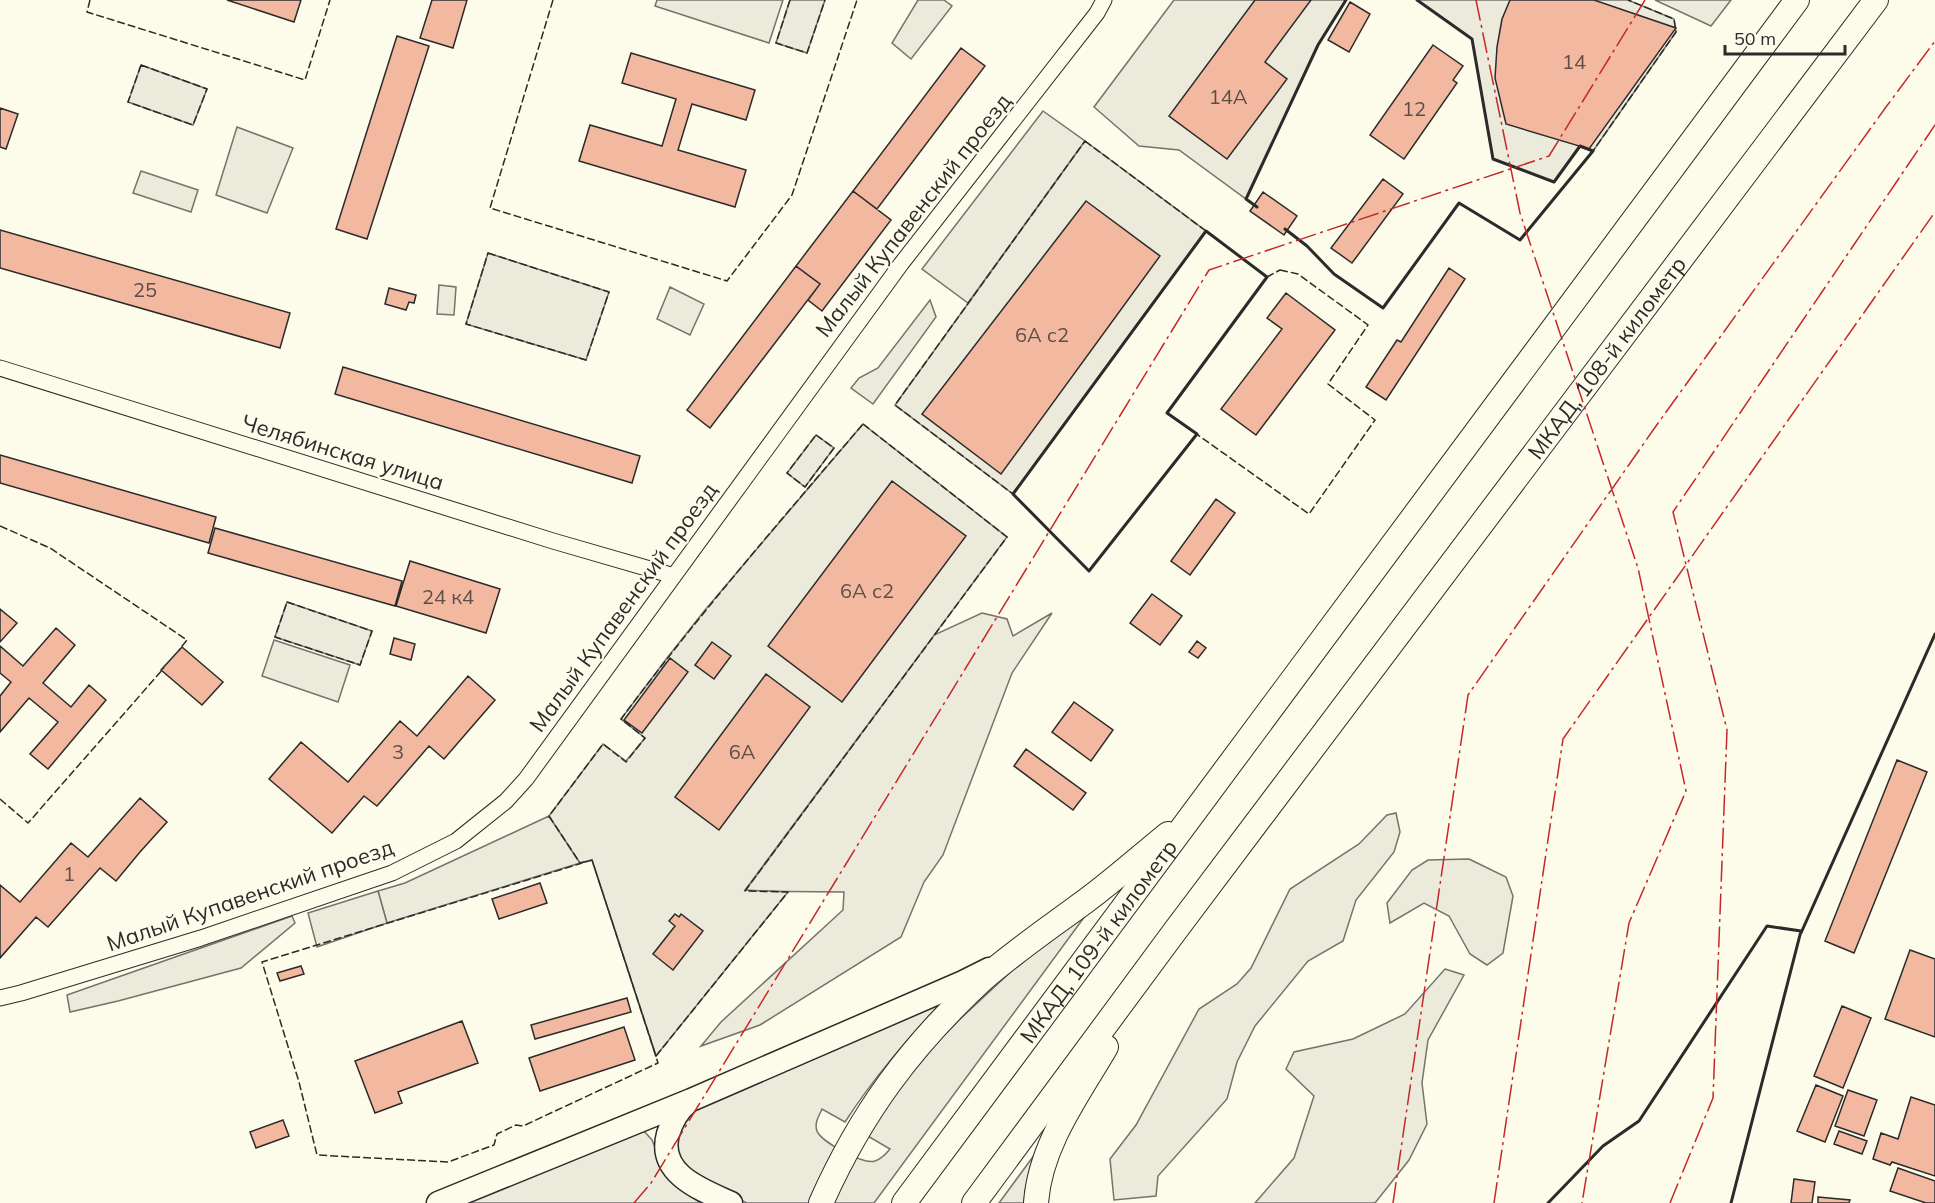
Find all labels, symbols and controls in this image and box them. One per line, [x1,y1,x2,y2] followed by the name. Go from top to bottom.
[1725,18,1845,56] scale bar
[1734,27,1776,50] text: 50 m
[1562,49,1586,74] house number: 14
[1209,84,1248,109] house number: 14А
[809,88,1017,342] street label: Малый Купавенский проезд
[1402,96,1426,121] house number: 12
[1521,251,1692,464] street label: МКАД, 108-й километр
[133,277,157,302] house number: 25
[1015,322,1069,347] house number: 6A c2
[239,408,447,496] street label: Челябинская улица
[523,477,723,737] street label: Малый Купавенский проезд
[840,578,894,603] house number: 6А с2
[422,584,474,609] house number: 24 к4
[392,739,404,764] house number: 3
[729,739,756,764] house number: 6А
[103,833,397,957] street label: Малый Купавенский проезд
[1014,834,1183,1049] street label: МКАД, 109-й километр
[63,861,75,886] house number: 1

